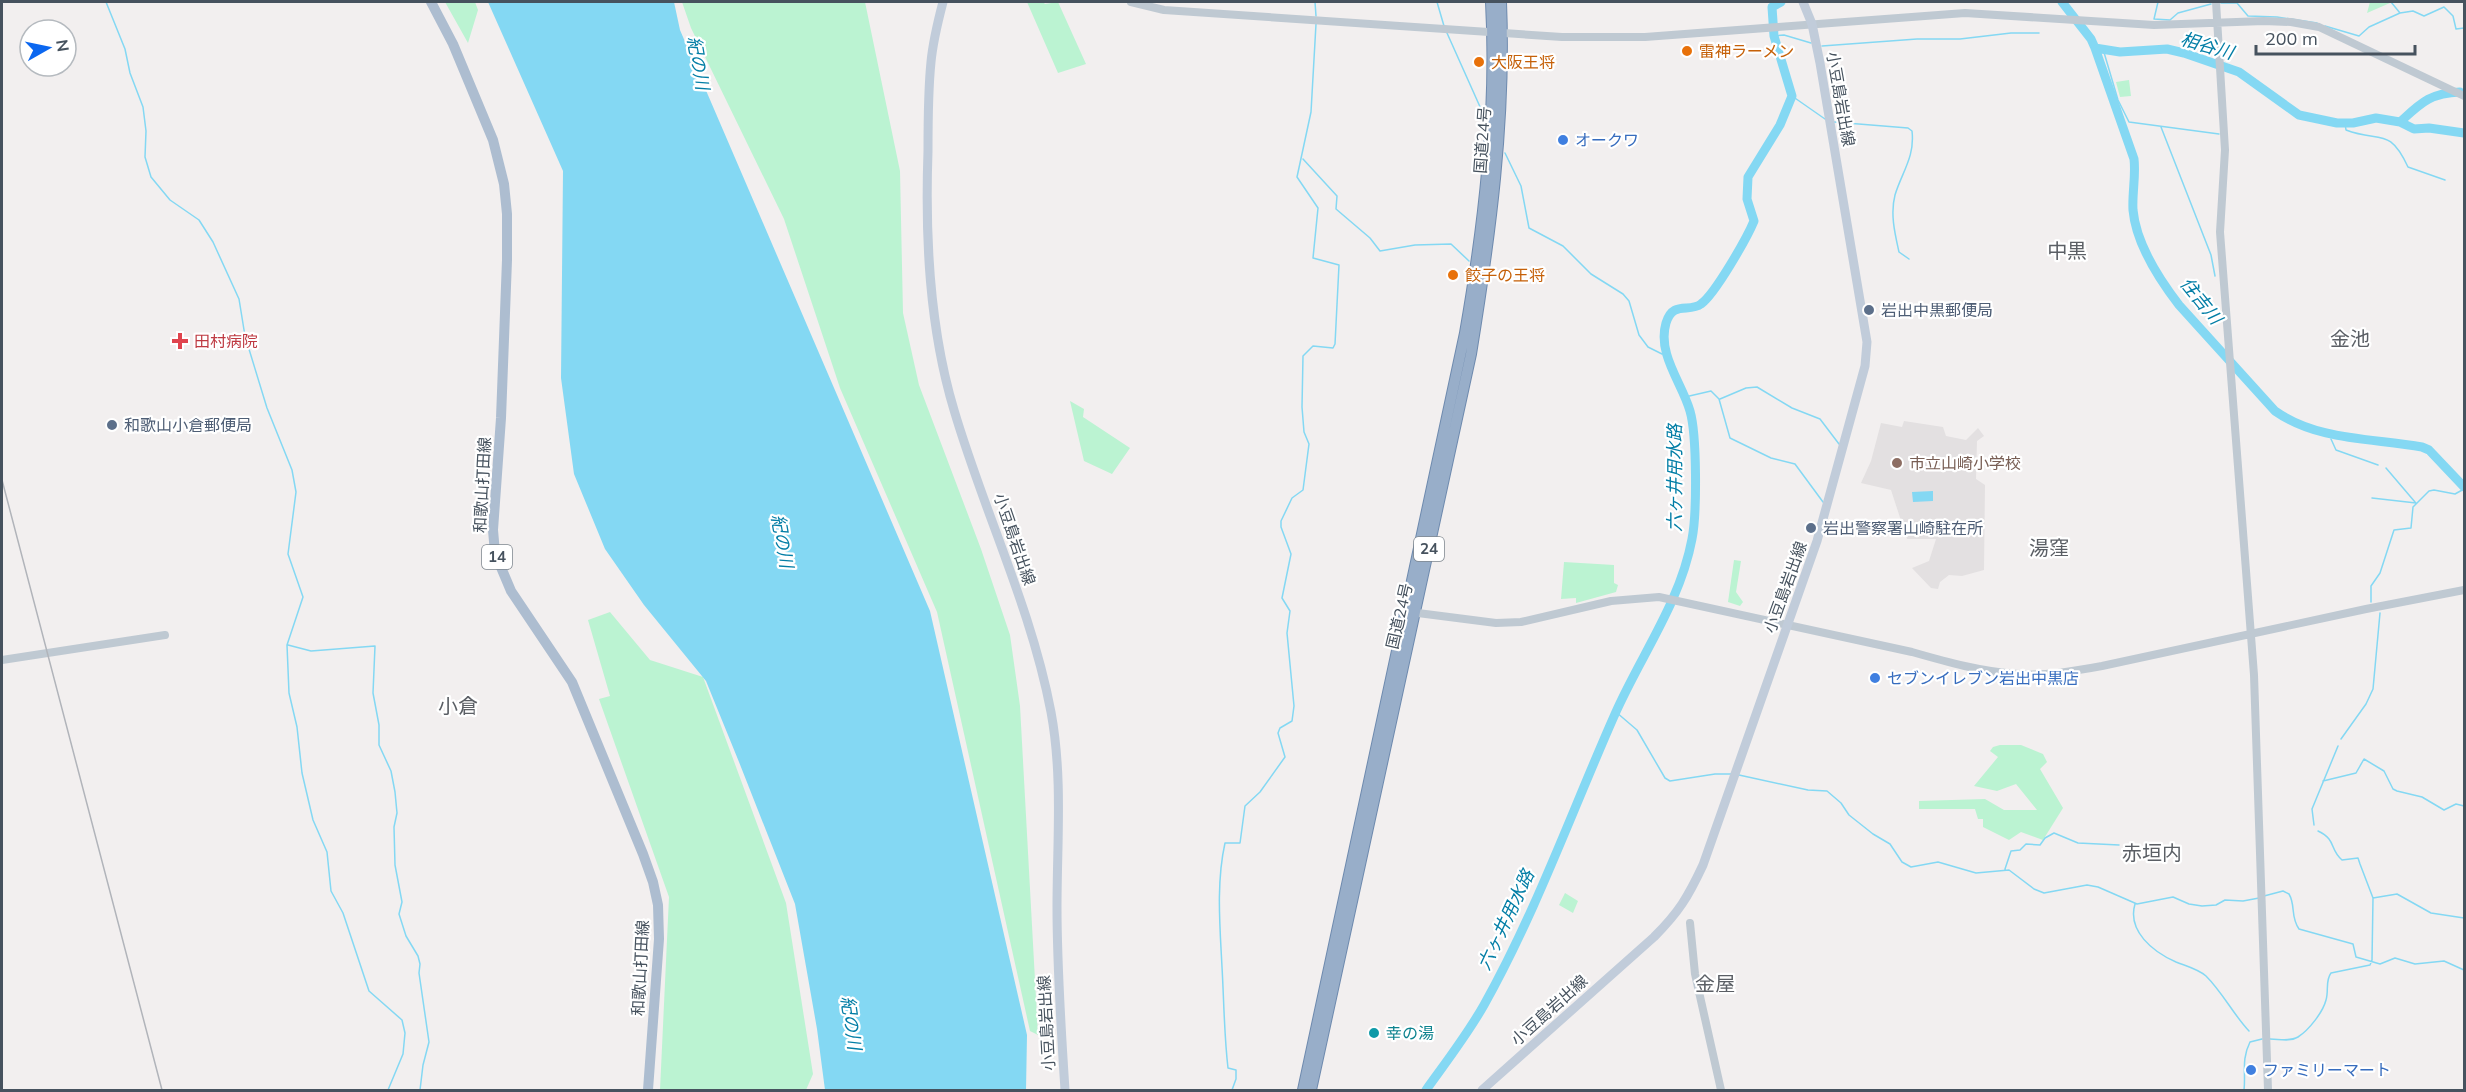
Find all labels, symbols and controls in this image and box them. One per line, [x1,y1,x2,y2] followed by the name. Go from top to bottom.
[18,18,78,78] north arrow
[2256,18,2415,56] scale bar
[2178,27,2238,65] water label: 相谷川
[2265,27,2318,50] text: 200 m
[682,34,715,93] water label: 紀の川
[52,38,74,53] text: N
[1699,41,1794,61] place label: 雷神ラーメン
[1680,44,1694,58] marker: 雷神ラーメン
[1823,50,1859,148] street label: 小豆島岩出線
[1491,52,1555,72] place label: 大阪王将
[1472,55,1486,69] marker: 大阪王将
[1470,106,1494,174] street label: 国道24号
[1575,130,1639,150] place label: オークワ
[1556,133,1570,147] marker: オークワ
[2047,238,2087,263] district label: 中黒
[1465,265,1545,285] place label: 餃子の王将
[1446,268,1460,282] marker: 餃子の王将
[2175,272,2229,330] water label: 住吉川
[1881,300,1993,320] place label: 岩出中黒郵便局
[1862,303,1876,317] marker: 岩出中黒郵便局
[2330,326,2370,351] district label: 金池
[194,331,258,351] place label: 田村病院
[171,332,189,350] marker: 田村病院
[124,415,252,435] place label: 和歌山小倉郵便局
[105,418,119,432] marker: 和歌山小倉郵便局
[1663,422,1686,532] water label: 六ヶ井用水路
[470,437,494,533] street label: 和歌山打田線
[1909,453,2021,473] place label: 市立山崎小学校
[1890,456,1904,470] marker: 市立山崎小学校
[990,490,1040,588] street label: 小豆島岩出線
[766,512,799,571] water label: 紀の川
[1823,518,1983,538] place label: 岩出警察署山崎駐在所
[1804,521,1818,535] marker: 岩出警察署山崎駐在所
[2029,535,2069,560] district label: 湯窪
[1414,537,1444,561] road number: 24
[1759,538,1811,636] street label: 小豆島岩出線
[482,545,512,569] road number: 14
[1382,581,1416,651] street label: 国道24号
[1887,668,2079,688] place label: セブンイレブン岩出中黒店
[1868,671,1882,685] marker: セブンイレブン岩出中黒店
[438,693,478,718] district label: 小倉
[2122,840,2182,865] district label: 赤垣内
[1472,864,1540,974] water label: 六ヶ井用水路
[628,920,652,1016] street label: 和歌山打田線
[1507,970,1591,1050] street label: 小豆島岩出線
[1695,971,1735,996] district label: 金屋
[1034,975,1058,1071] street label: 小豆島岩出線
[836,995,867,1053] water label: 紀の川
[1386,1023,1434,1043] place label: 幸の湯
[1367,1026,1381,1040] marker: 幸の湯
[2263,1060,2391,1080] place label: ファミリーマート
[2244,1063,2258,1077] marker: ファミリーマート

